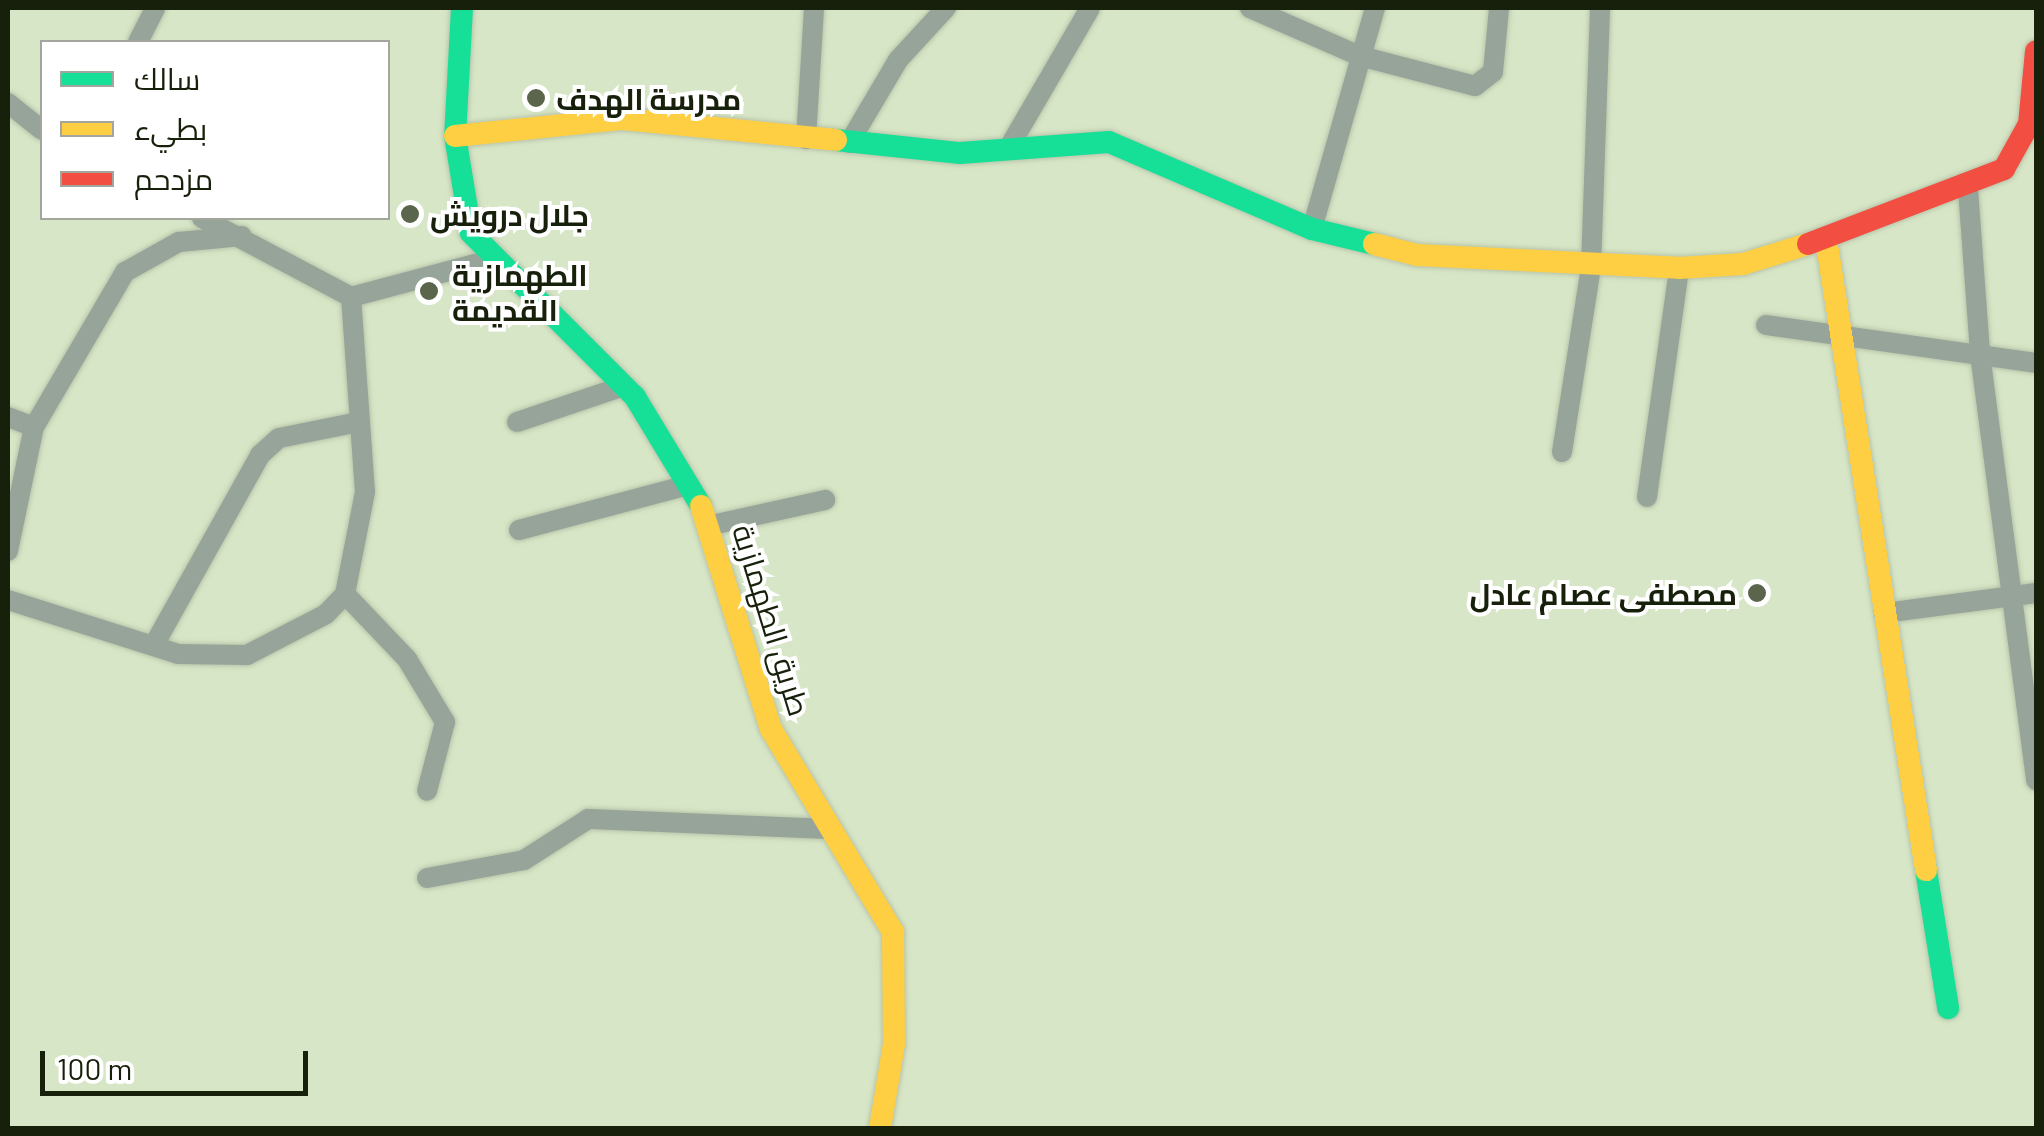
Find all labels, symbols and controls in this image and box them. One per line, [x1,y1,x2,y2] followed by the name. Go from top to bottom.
[40,40,390,220] legend
[134,60,200,96] text: سالك
[556,80,741,116] place label: مدرسة الهدف
[525,87,547,109] marker: مدرسة الهدف
[134,110,207,146] text: بطيء
[134,160,213,196] text: مزدحم
[430,196,589,232] place label: جلال درويش
[399,203,421,225] marker: جلال درويش
[452,256,588,326] place label: الطهمازية القديمة
[416,278,442,304] marker: الطهمازية القديمة
[726,520,818,720] street label: طريق الطهمازية
[1470,575,1737,611] place label: مصطفى عصام عادل
[1746,582,1768,604] marker: مصطفى عصام عادل
[45,1031,312,1093] scale bar
[57,1050,132,1086] text: 100 m

